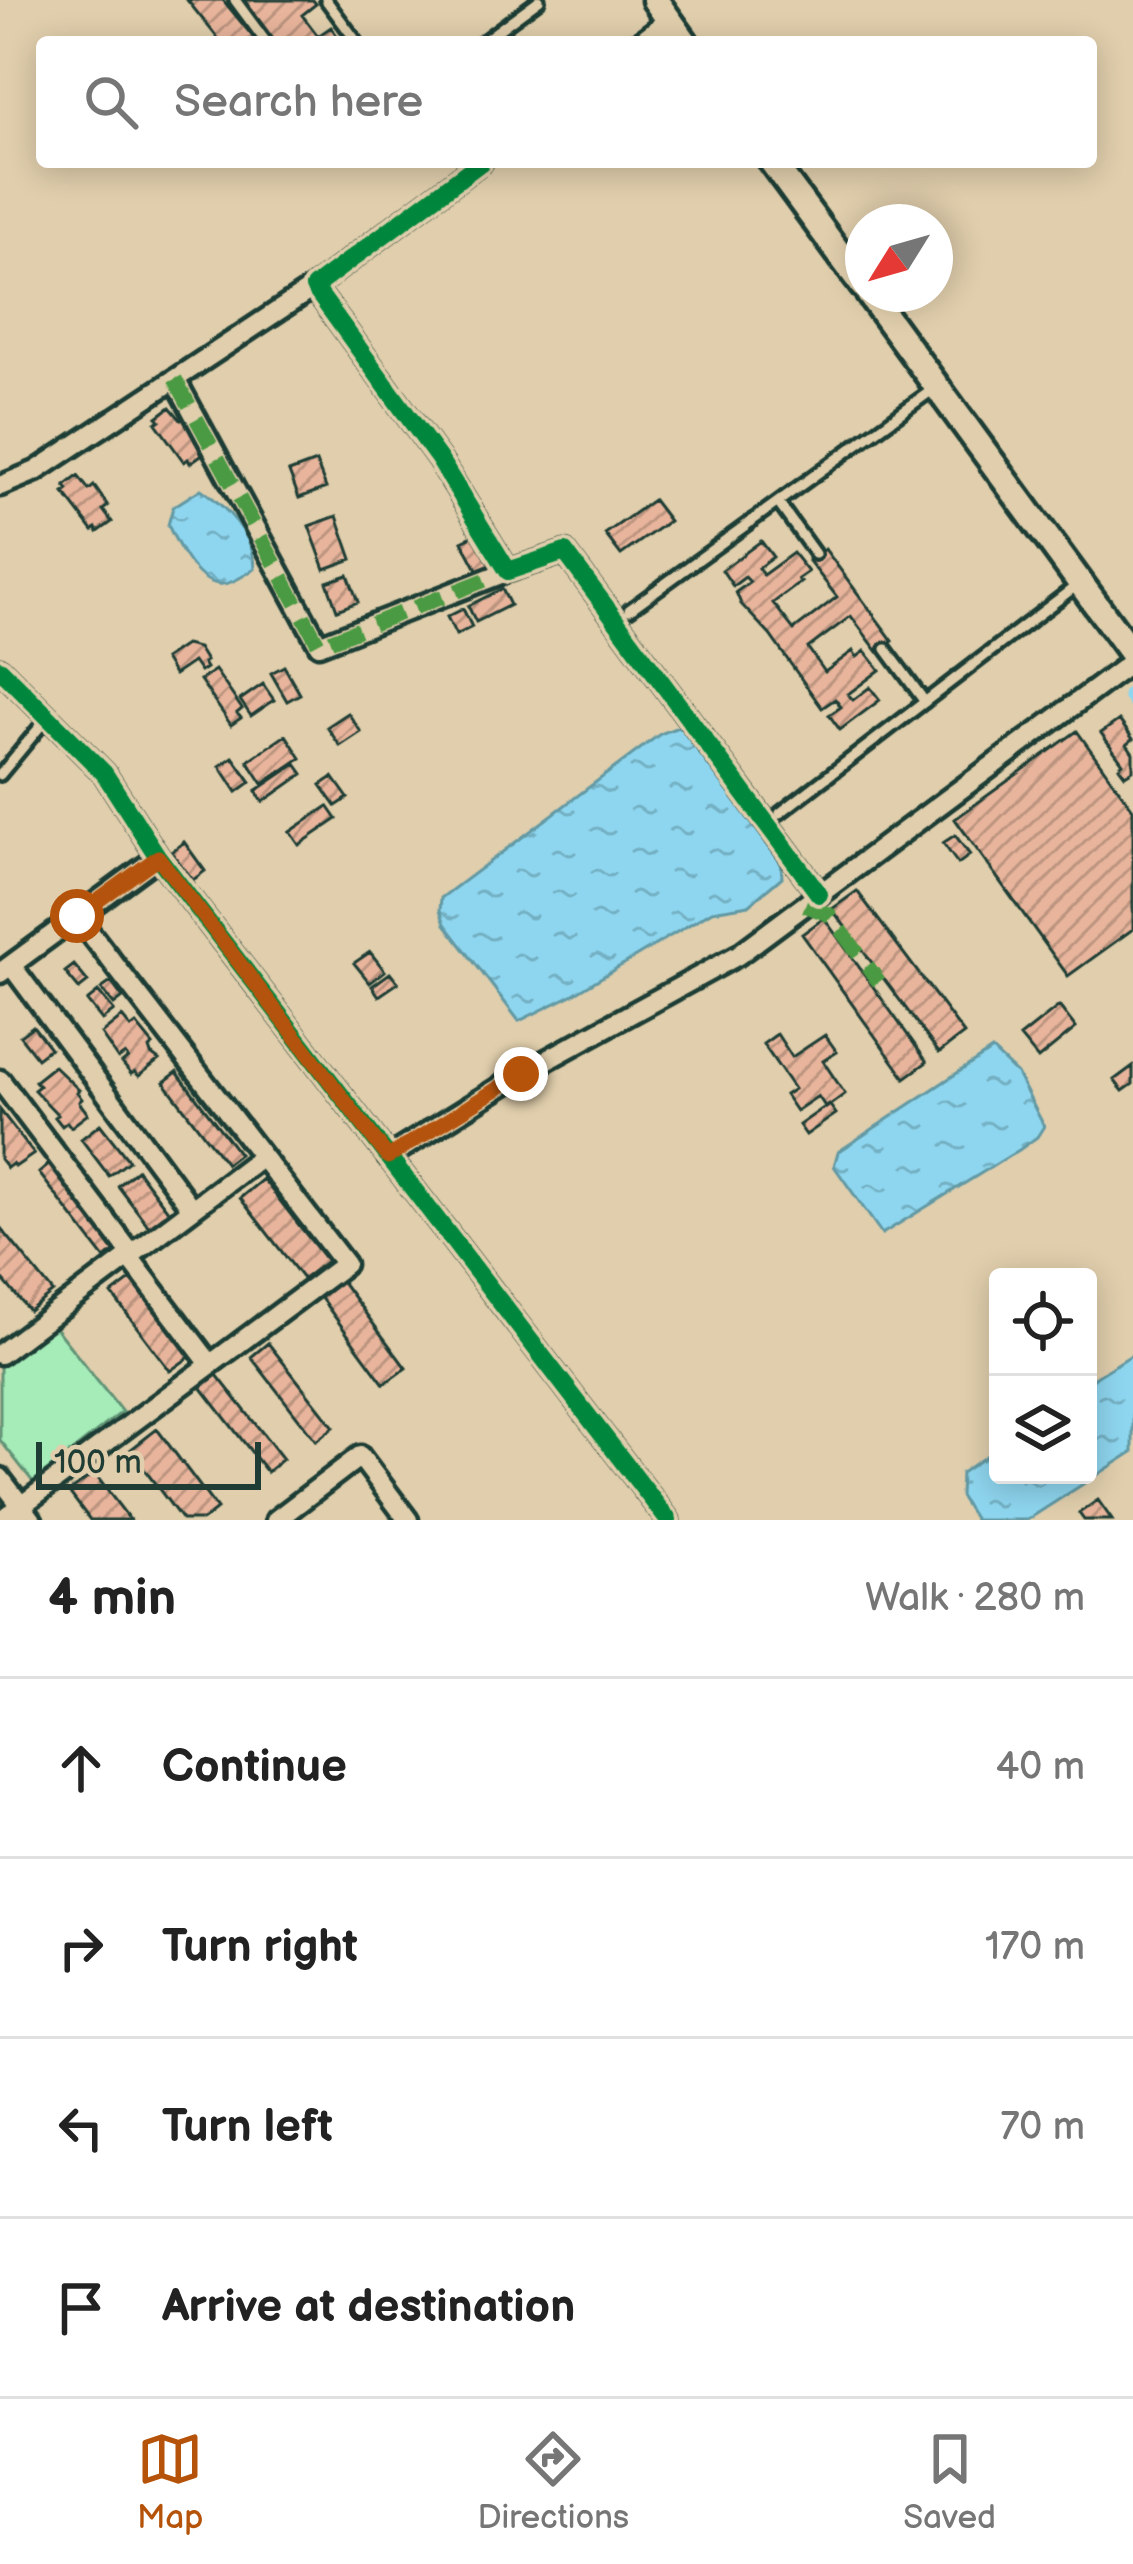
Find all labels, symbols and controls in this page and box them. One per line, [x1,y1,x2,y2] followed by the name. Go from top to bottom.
[36,36,1097,168] search box
[78,69,144,135] icon: search
[174,75,423,130] text: Search here
[845,204,953,312] north arrow
[50,889,104,943] route start
[494,1047,548,1101] route end
[989,1268,1097,1484] map controls
[989,1268,1097,1376] button: locate
[989,1376,1097,1484] button: layers
[36,1436,261,1489] scale bar
[54,1443,142,1483] text: 100 m
[48,1568,176,1629] text: 4 min
[865,1575,1085,1622] text: Walk · 280 m
[48,1735,114,1801] icon: ahead
[162,1740,347,1795] text: Continue
[995,1744,1085,1791] text: 40 m
[48,1915,114,1981] icon: right
[162,1920,358,1975] text: Turn right
[985,1924,1085,1971] text: 170 m
[48,2095,114,2161] icon: left
[162,2100,333,2155] text: Turn left
[1000,2104,1085,2151] text: 70 m
[48,2275,114,2341] icon: arrive
[162,2280,575,2335] text: Arrive at destination
[137,2426,203,2538] tab: Map
[478,2426,629,2538] tab: Directions
[903,2426,996,2538] tab: Saved

